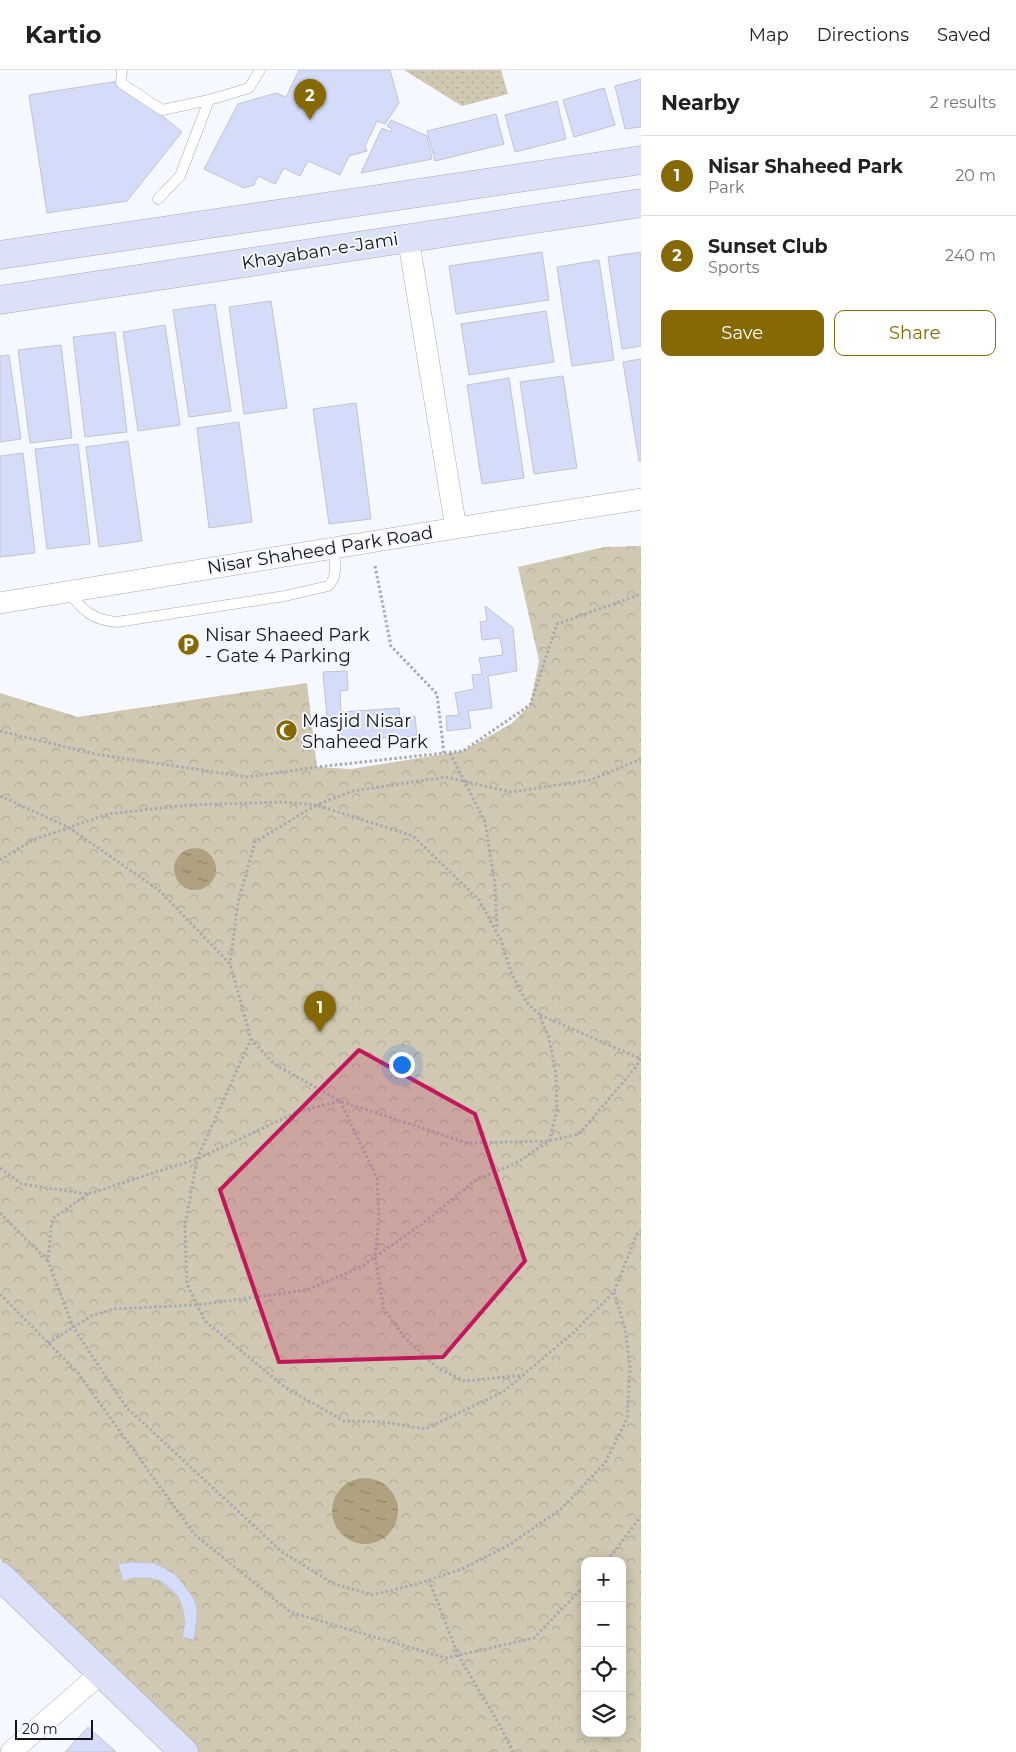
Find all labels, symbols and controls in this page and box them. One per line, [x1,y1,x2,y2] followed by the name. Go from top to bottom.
[25,20,101,49] text: Kartio
[749,24,789,46] text: Map
[817,24,909,46] text: Directions
[937,24,991,46] text: Saved
[294,79,326,120] pin: 2
[661,90,740,115] text: Nearby
[930,93,996,112] text: 2 results
[708,155,903,178] text: Nisar Shaheed Park
[674,166,680,185] text: 1
[955,166,996,185] text: 20 m
[708,178,745,197] text: Park
[240,228,400,274] street label: Khayaban-e-Jami
[708,235,828,258] text: Sunset Club
[672,246,682,265] text: 2
[945,246,996,265] text: 240 m
[708,258,760,277] text: Sports
[661,310,824,356] button: Save
[834,310,996,356] button: Share
[205,521,435,579] street label: Nisar Shaheed Park Road
[205,624,370,667] place label: Nisar Shaeed Park - Gate 4 Parking
[177,633,201,657] parking icon: Nisar Shaeed Park - Gate 4 Parking
[302,710,428,753] place label: Masjid Nisar Shaheed Park
[274,719,298,743] mosque icon: Masjid Nisar Shaheed Park
[304,991,336,1032] pin: 1
[389,1052,415,1078] your location
[581,1557,626,1737] map controls
[581,1557,626,1602] button: +
[581,1602,626,1647] button: −
[581,1647,626,1692] button: locate
[581,1692,626,1737] button: layers
[15,1717,92,1740] scale bar
[22,1720,58,1738] text: 20 m

